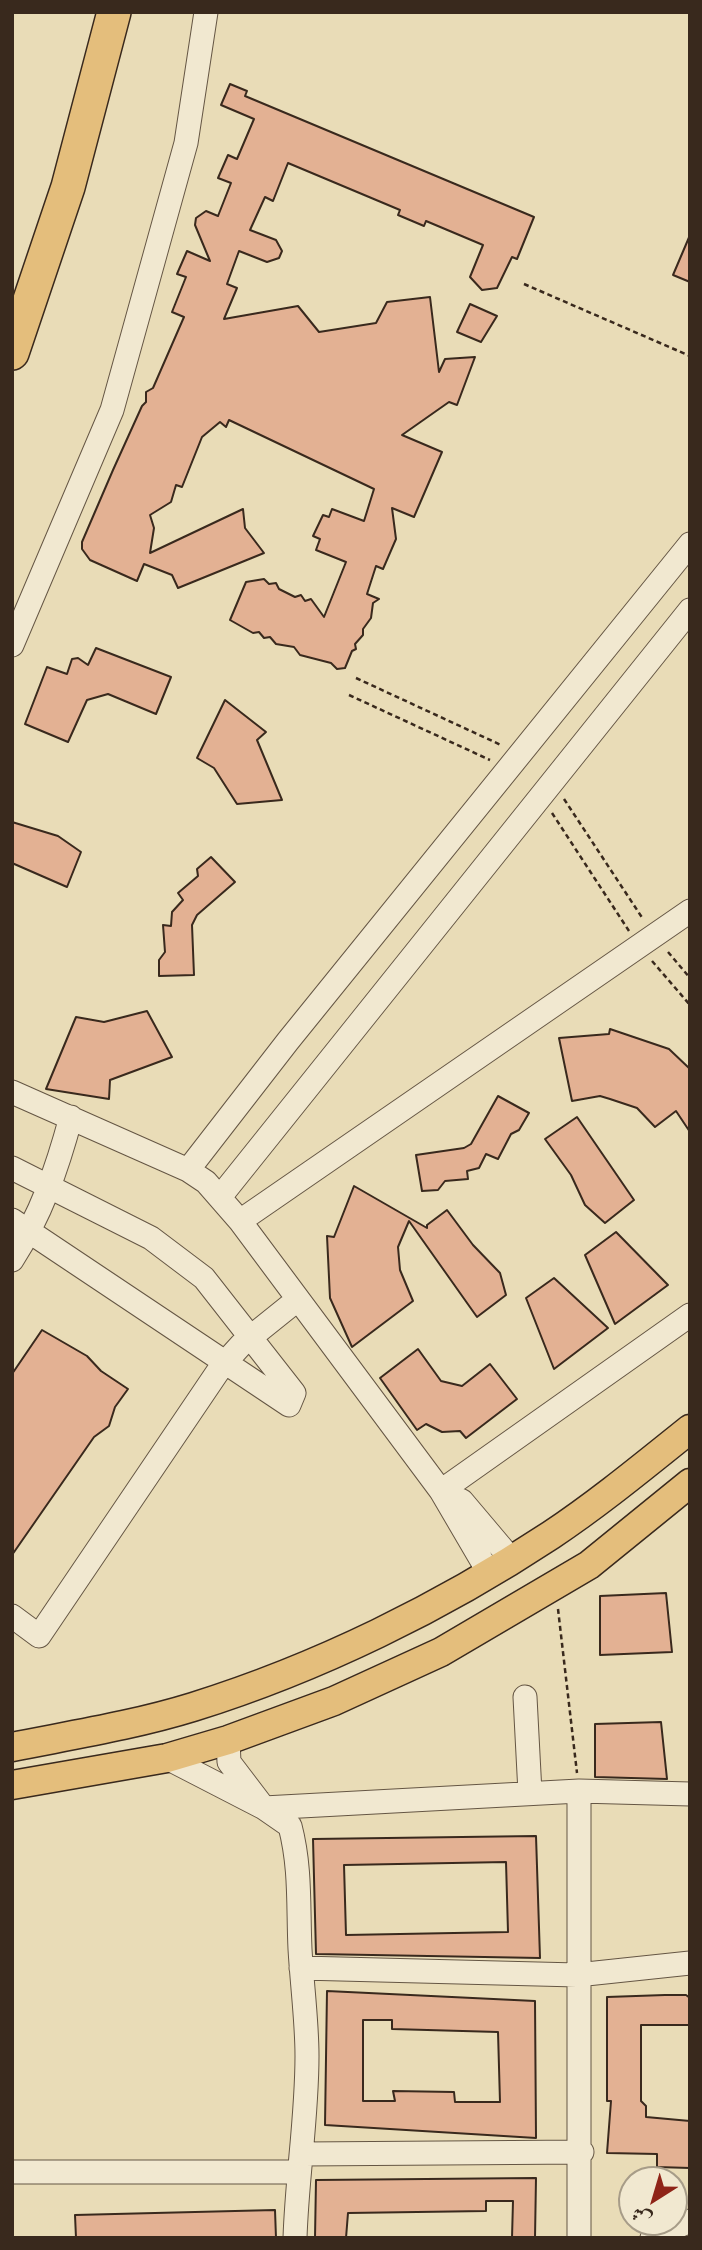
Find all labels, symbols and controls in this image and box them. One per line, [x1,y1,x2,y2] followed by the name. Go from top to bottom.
[618,2166,688,2236] north arrow
[626,2200,657,2232] text: ش

